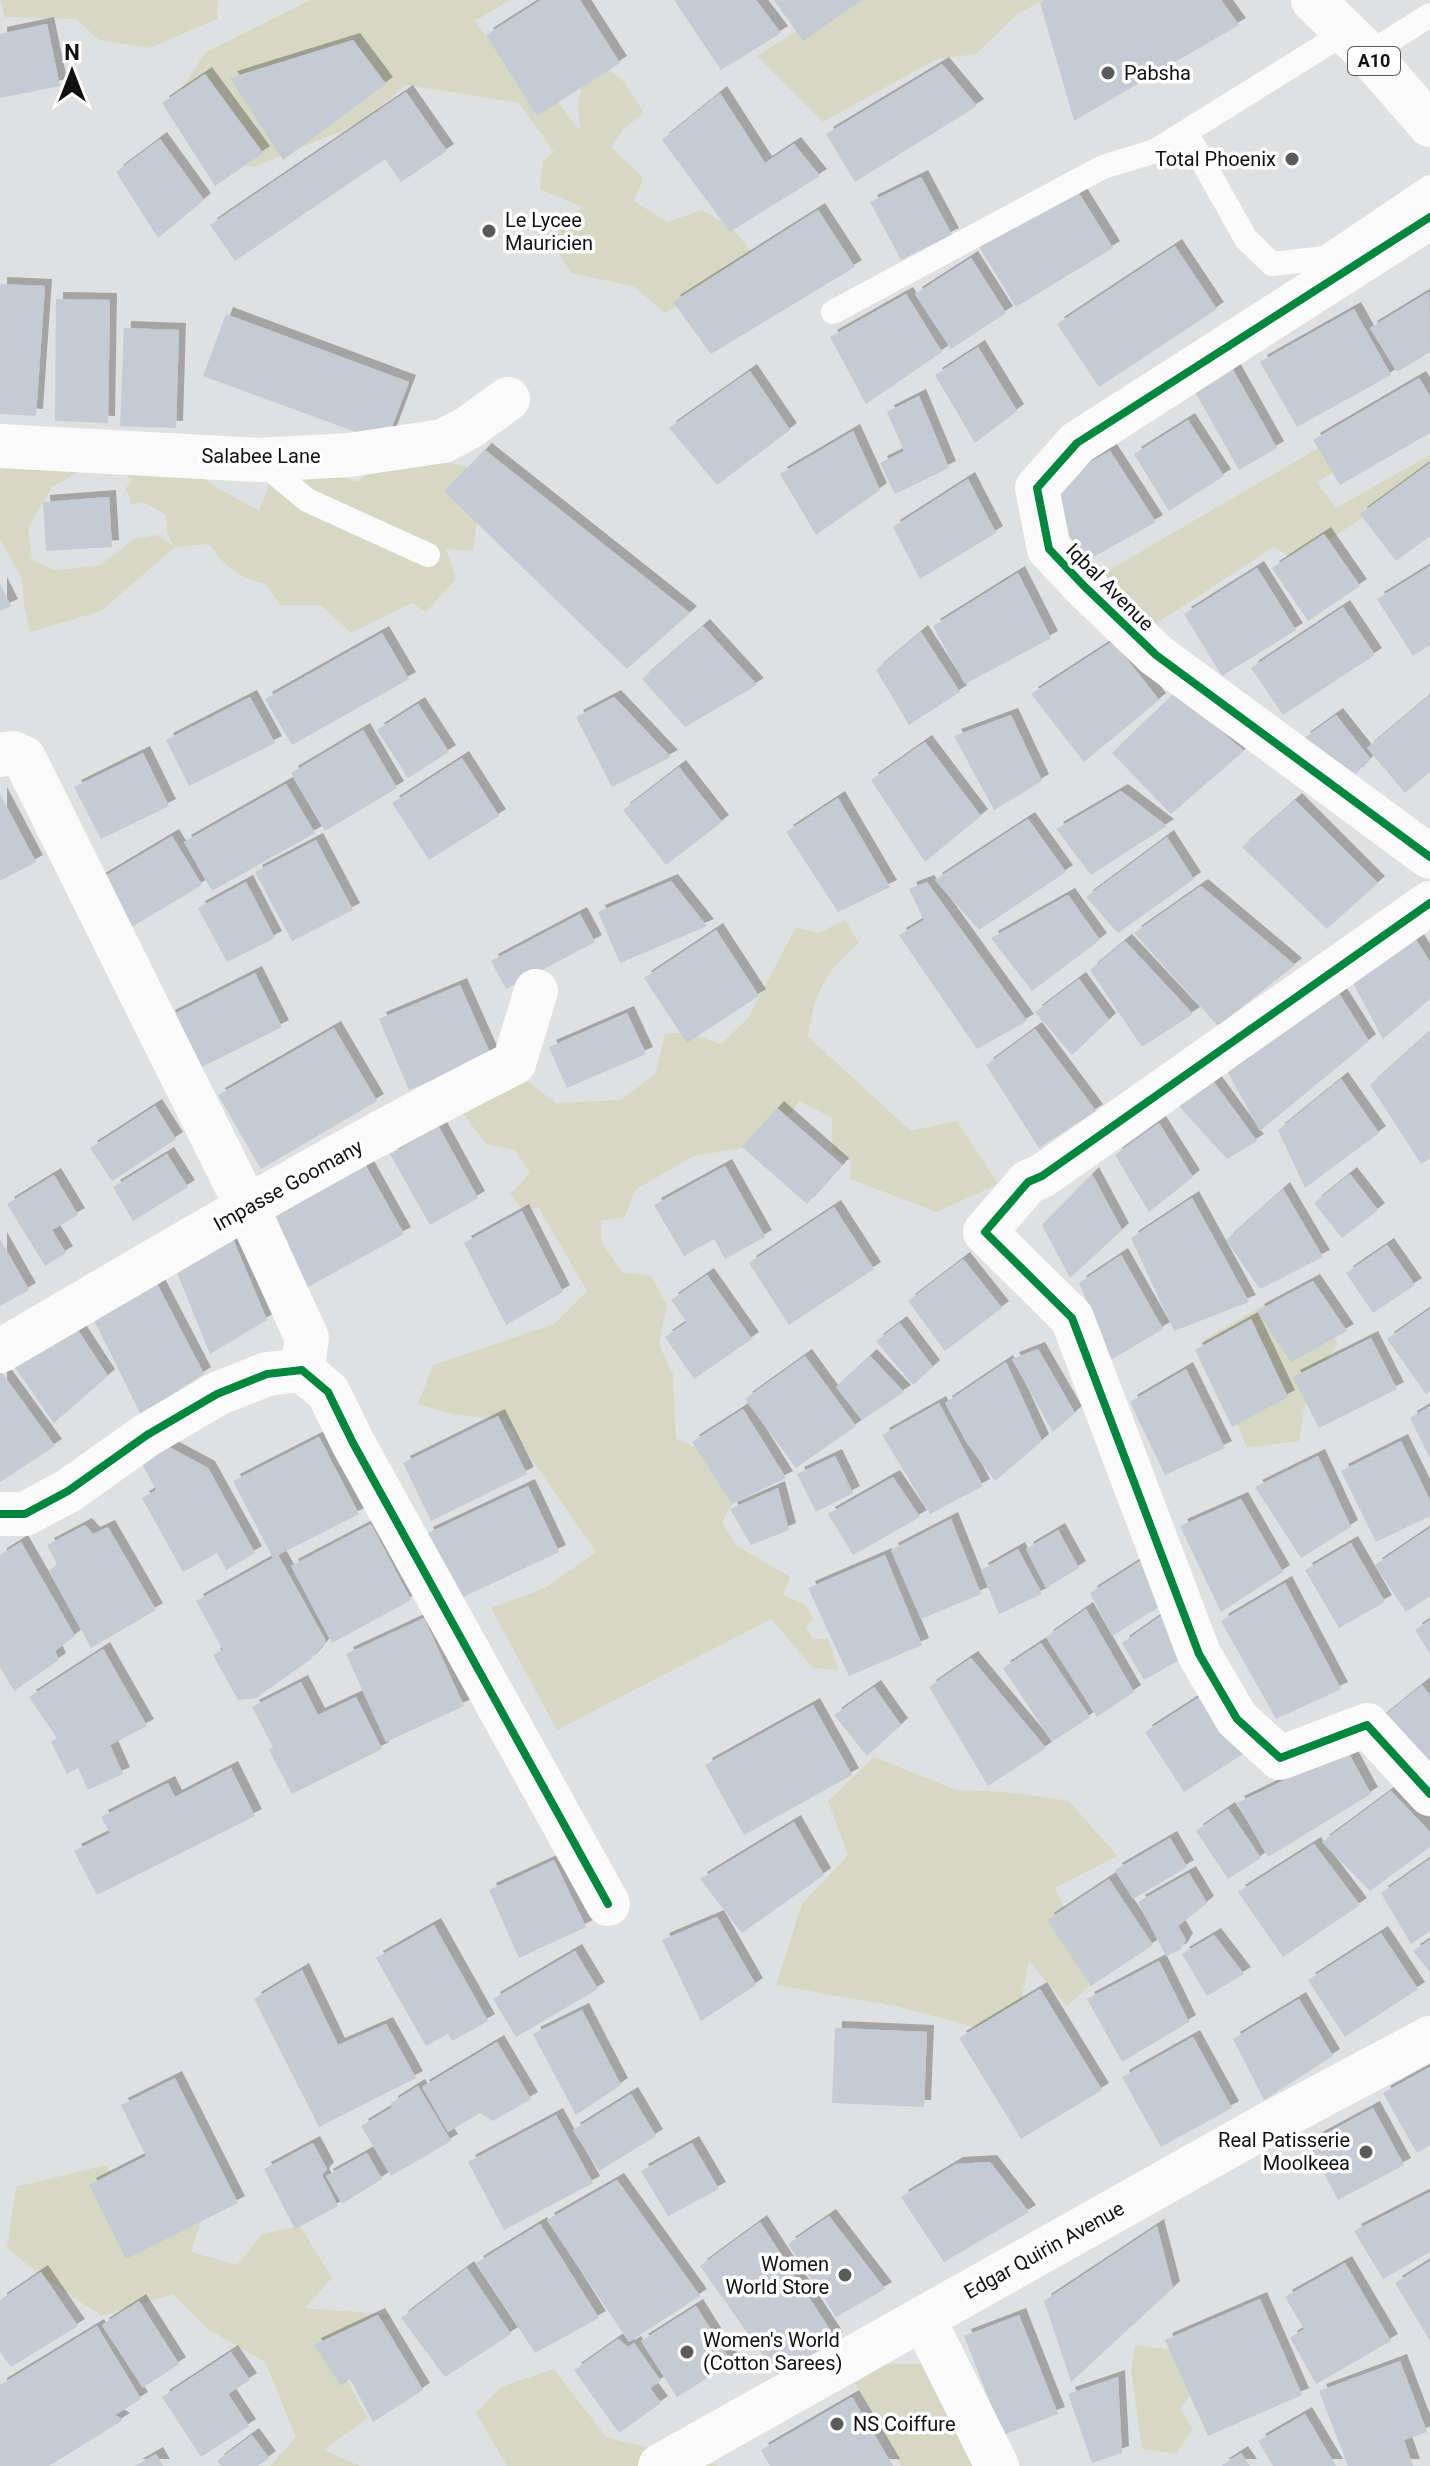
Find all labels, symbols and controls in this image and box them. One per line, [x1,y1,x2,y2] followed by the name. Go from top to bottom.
[32,32,112,112] north arrow
[64,40,80,65] text: N
[1348,47,1400,75] road number: A10
[1124,61,1191,85] place label: Pabsha
[1099,64,1117,82] marker: Pabsha
[1155,147,1276,171] place label: Total Phoenix
[1283,150,1301,168] marker: Total Phoenix
[505,208,593,255] place label: Le Lycee Mauricien
[480,222,498,240] marker: Le Lycee Mauricien
[201,444,321,468] street label: Salabee Lane
[1061,538,1159,636] street label: Iqbal Avenue
[209,1134,367,1236] street label: Impasse Goomany
[1218,2128,1350,2175] place label: Real Patisserie Moolkeea
[1357,2143,1375,2161] marker: Real Patisserie Moolkeea
[960,2196,1128,2304] street label: Edgar Quirin Avenue
[725,2252,829,2299] place label: Women World Store
[836,2266,854,2284] marker: Women World Store
[703,2328,842,2375] place label: Women's World (Cotton Sarees)
[678,2343,696,2361] marker: Women's World (Cotton Sarees)
[853,2412,956,2436] place label: NS Coiffure
[828,2415,846,2433] marker: NS Coiffure

